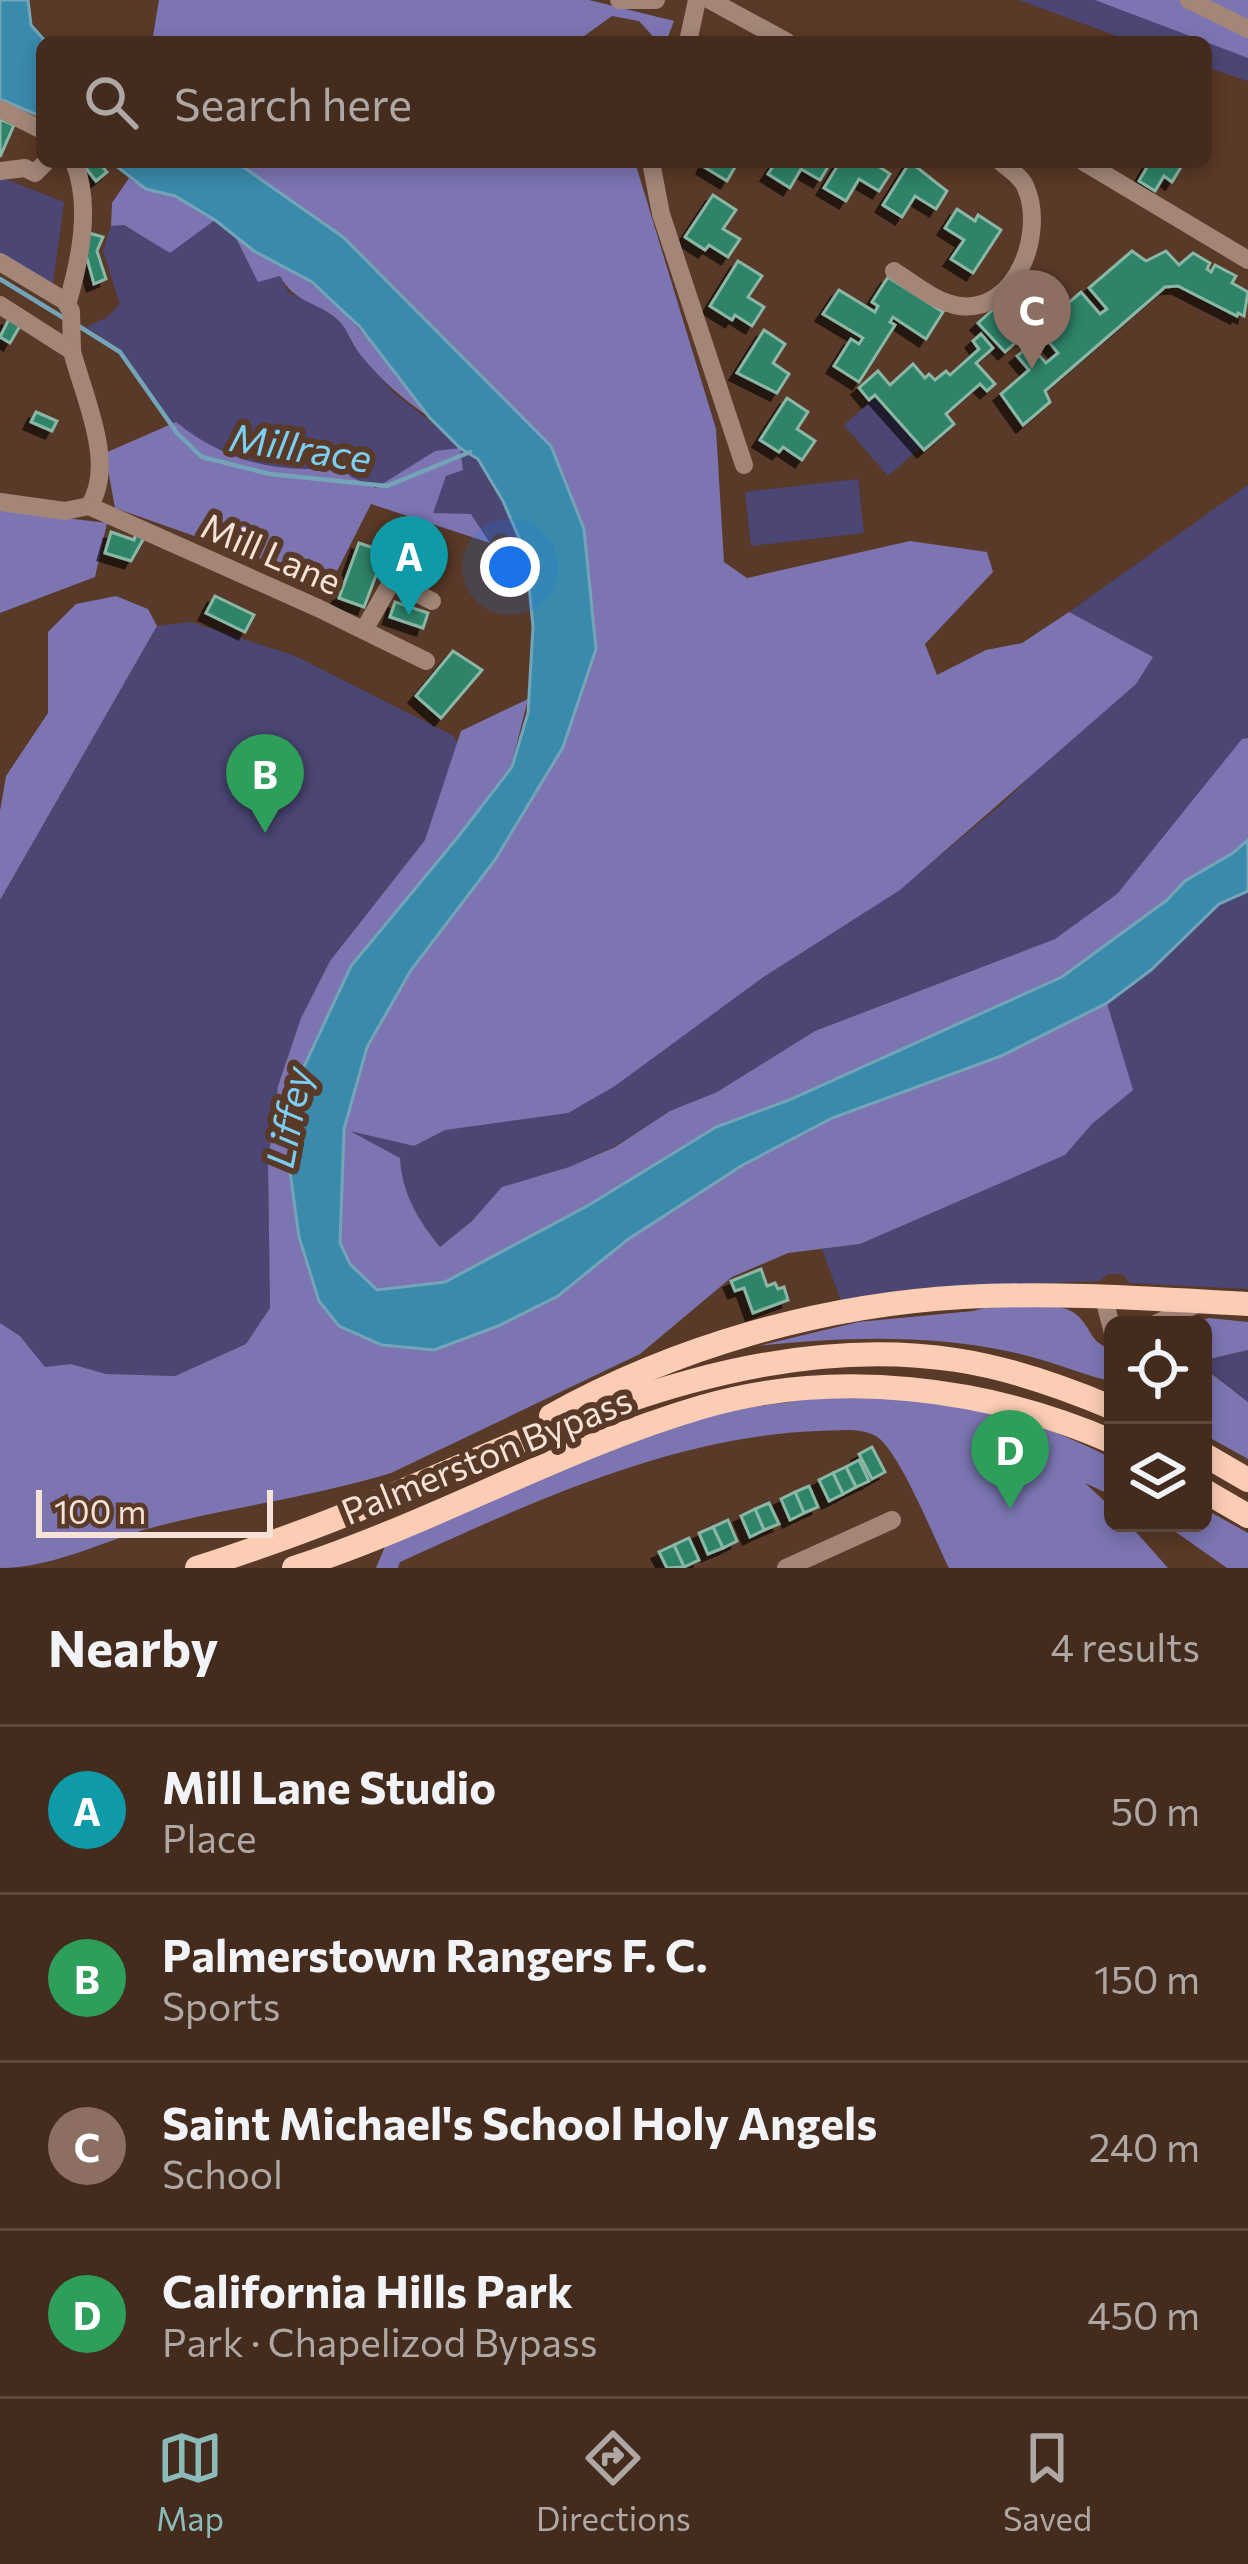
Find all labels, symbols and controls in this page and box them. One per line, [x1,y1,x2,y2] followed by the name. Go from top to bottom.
[36,36,1212,168] search box
[78,69,144,135] icon: search
[174,75,412,130] text: Search here
[993,270,1071,369] pin: C
[227,411,375,481] water label: Millrace
[195,502,349,602] street label: Mill Lane
[370,516,448,615] pin: A
[480,537,540,597] your location
[226,734,304,833] pin: B
[254,1061,321,1171] water label: Liffey
[1104,1316,1212,1532] map controls
[1104,1316,1212,1424] button: locate
[334,1376,638,1532] street label: Palmerston Bypass
[971,1410,1049,1509] pin: D
[1104,1424,1212,1532] button: layers
[36,1484,273,1537] scale bar
[54,1490,146,1531] text: 100 m
[48,1615,218,1678] text: Nearby
[1050,1622,1200,1670] text: 4 results
[162,1758,496,1813] text: Mill Lane Studio
[73,1786,101,1834] text: A
[1111,1786,1200,1834] text: 50 m
[162,1813,257,1861] text: Place
[162,1926,708,1981] text: Palmerstown Rangers F. C.
[74,1954,100,2002] text: B
[1094,1954,1200,2002] text: 150 m
[162,1981,281,2029] text: Sports
[162,2094,877,2149] text: Saint Michael's School Holy Angels
[74,2122,100,2170] text: C
[1089,2122,1200,2170] text: 240 m
[162,2149,283,2197] text: School
[162,2262,573,2317] text: California Hills Park
[73,2290,101,2338] text: D
[1087,2290,1200,2338] text: 450 m
[162,2317,597,2365] text: Park · Chapelizod Bypass
[156,2425,224,2538] tab: Map
[536,2425,691,2538] tab: Directions
[1003,2425,1092,2538] tab: Saved

